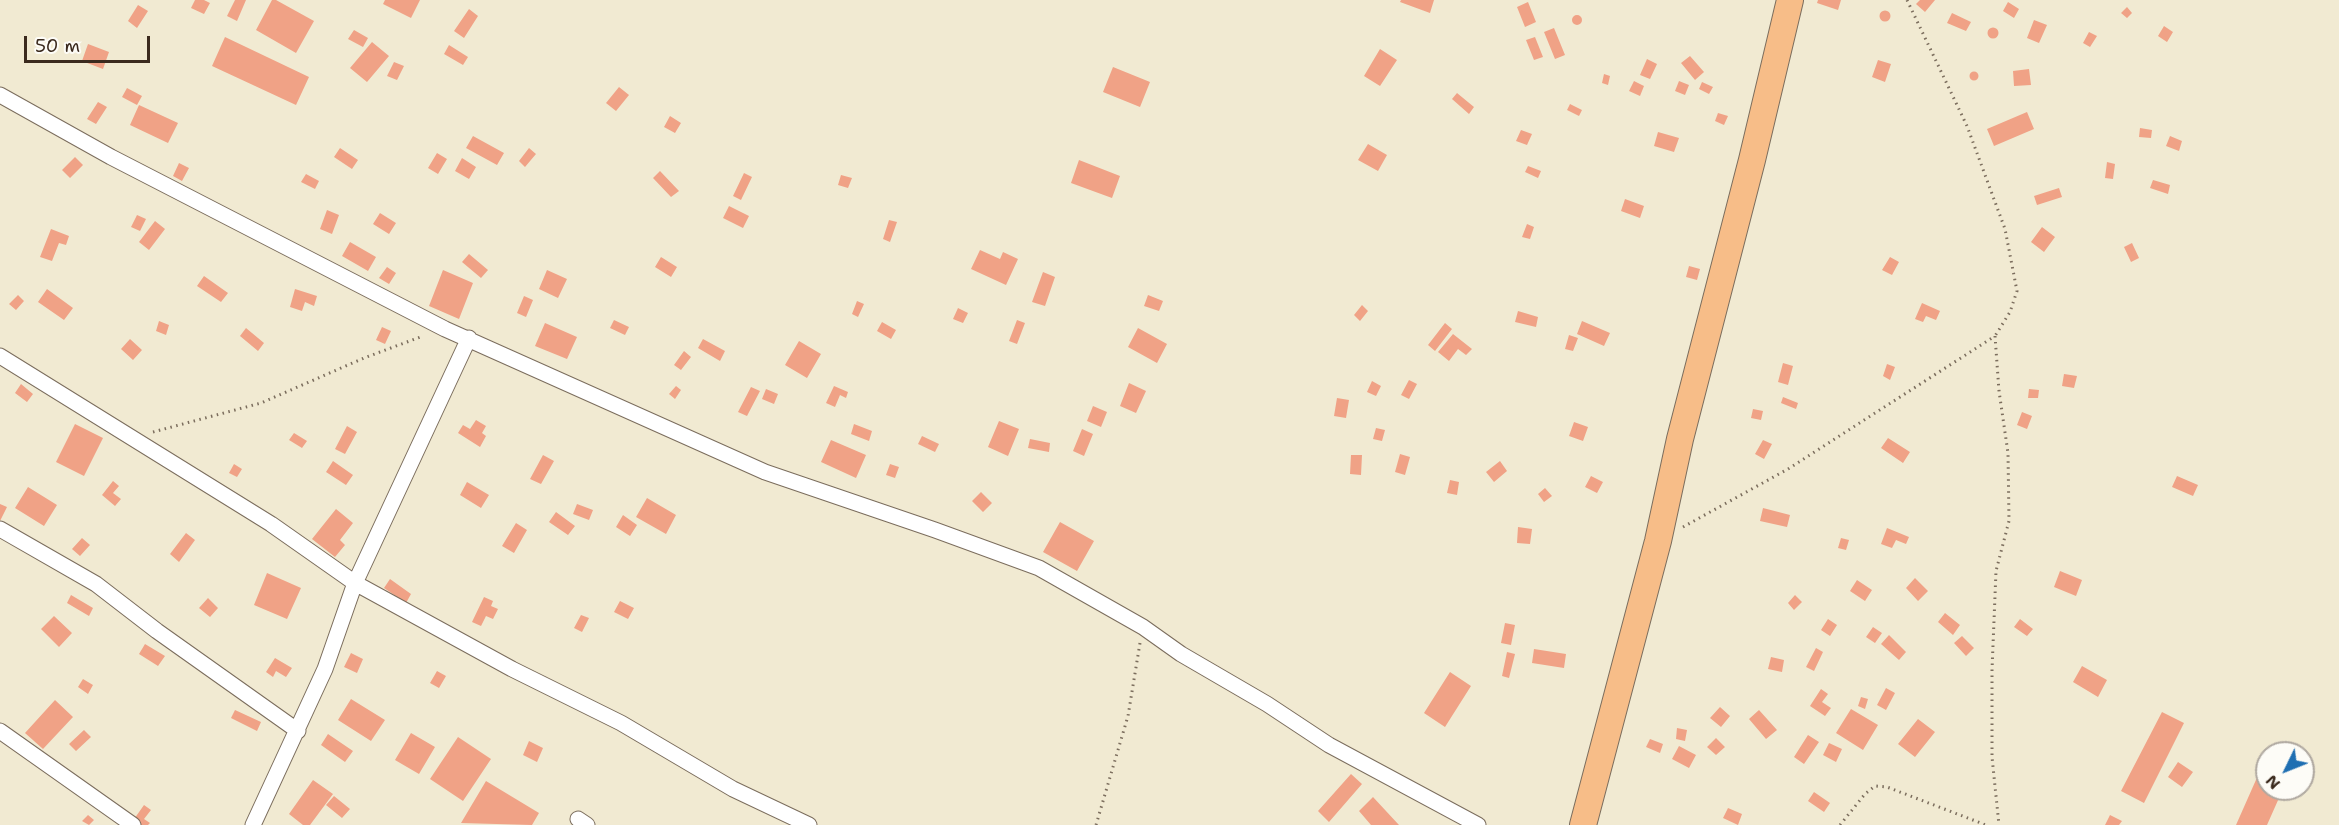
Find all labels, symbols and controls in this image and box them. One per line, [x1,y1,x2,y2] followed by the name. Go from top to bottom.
[27,24,153,62] scale bar
[35,34,80,58] text: 50 m
[2255,741,2315,801] north arrow
[2261,770,2285,794] text: N

